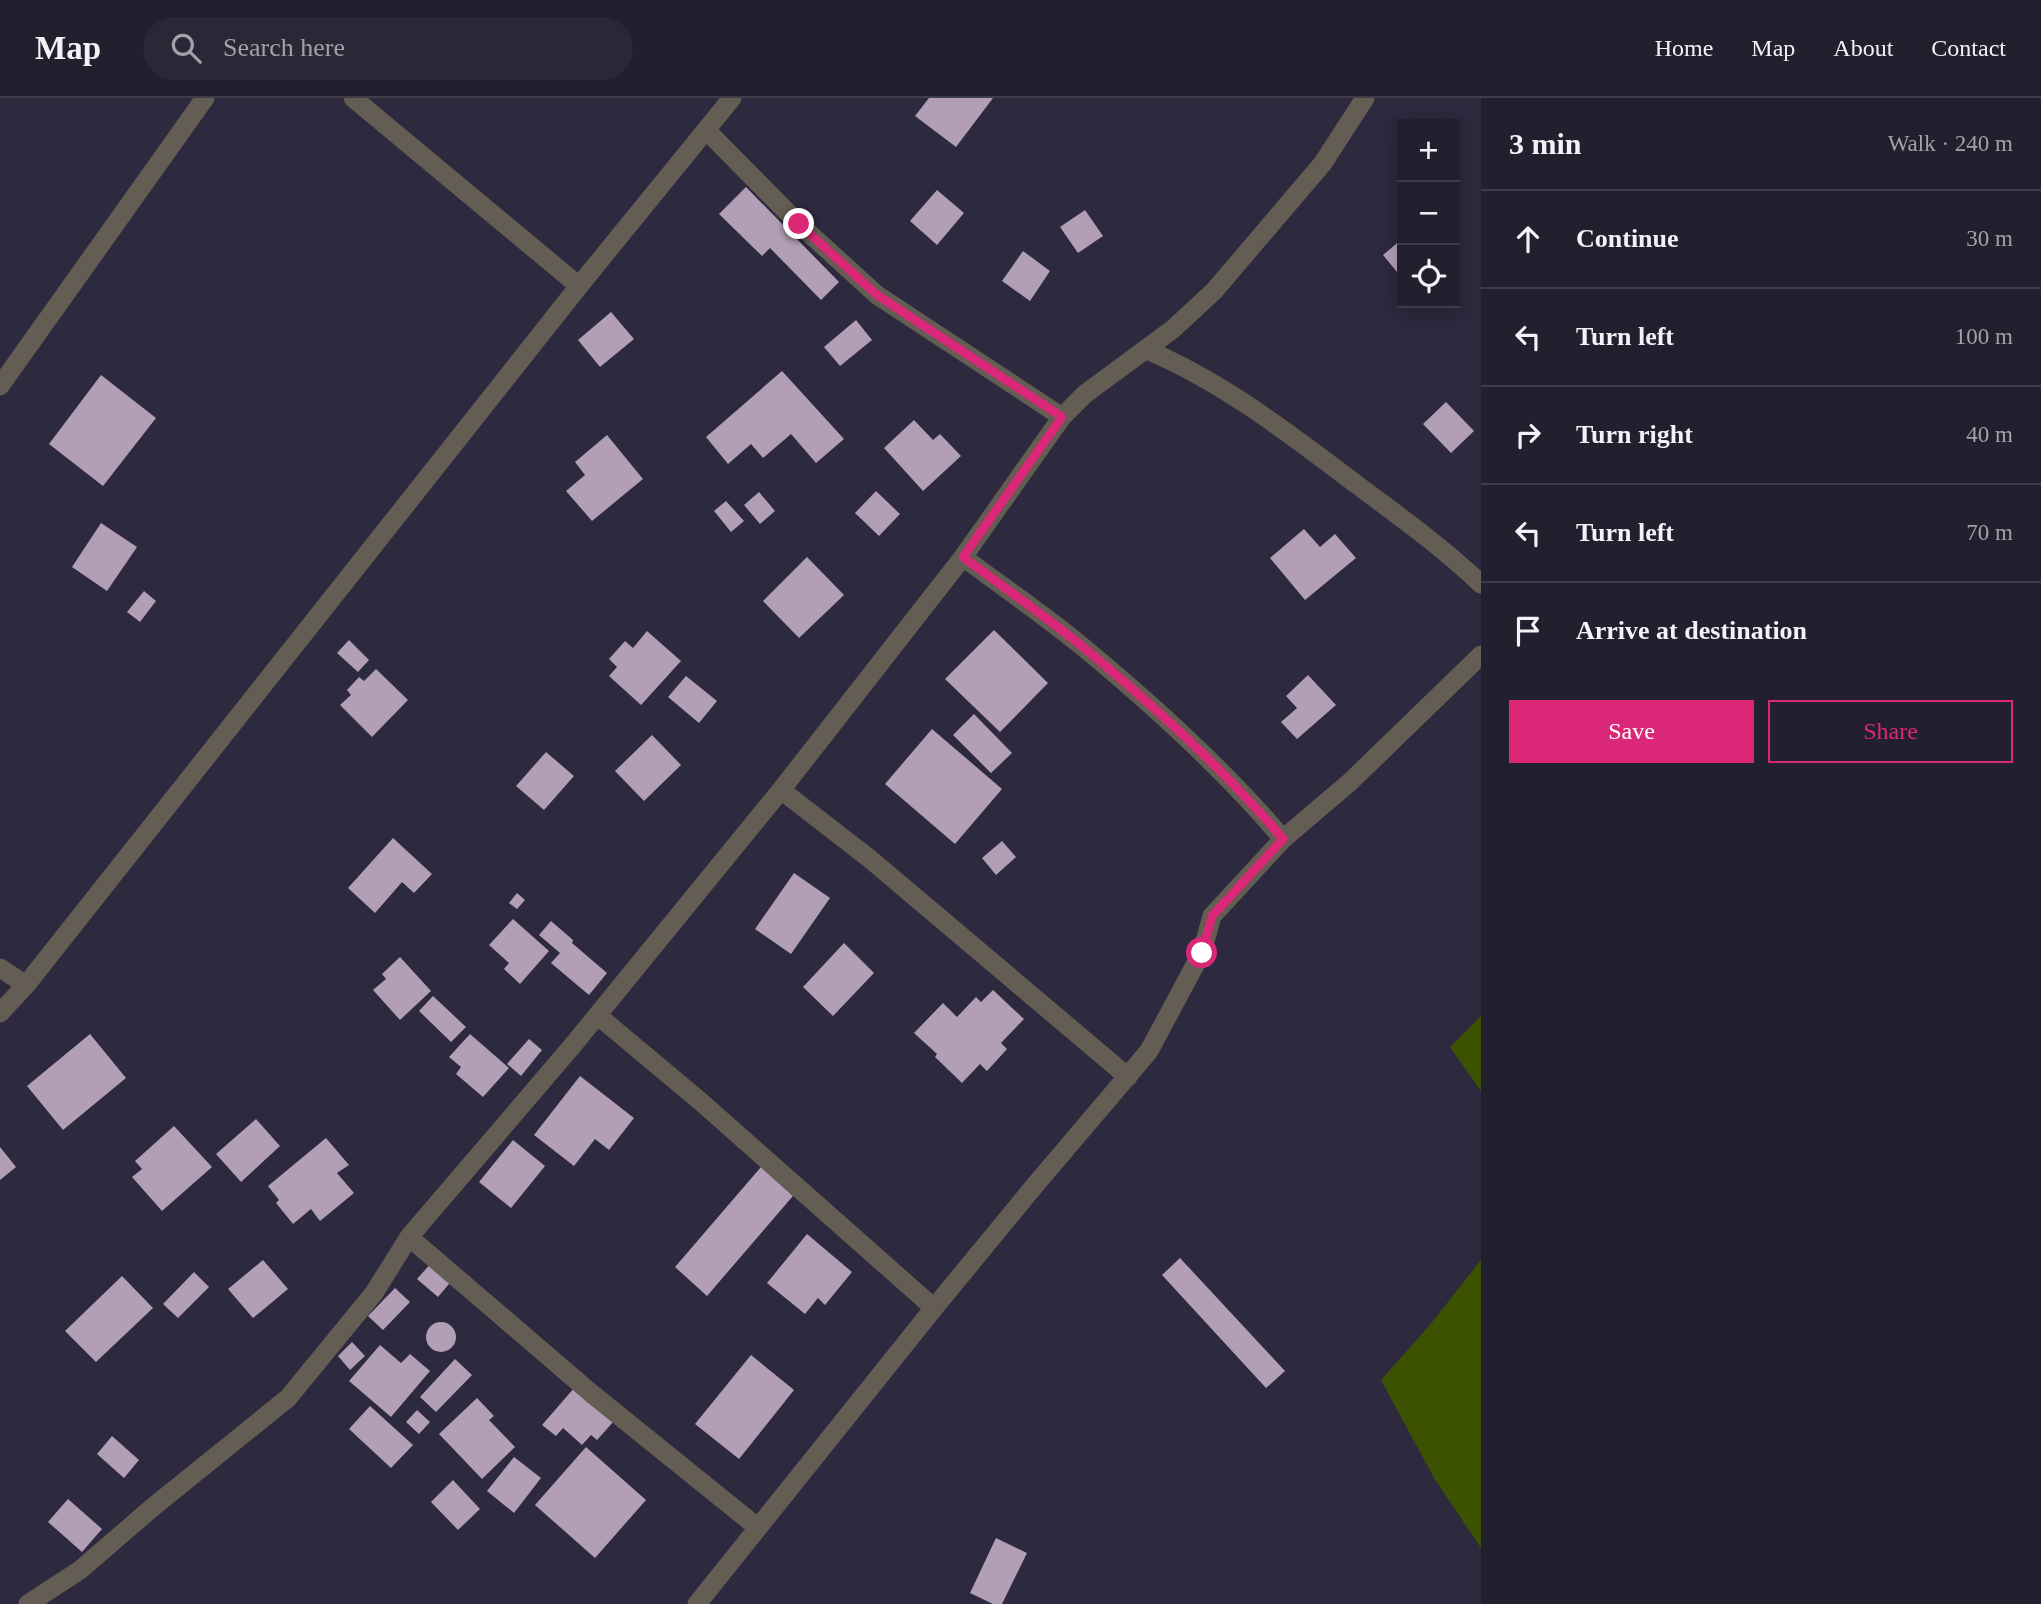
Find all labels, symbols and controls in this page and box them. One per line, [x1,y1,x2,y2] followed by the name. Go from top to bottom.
[143,17,633,80] search box
[167,29,205,67] icon: search
[35,30,101,66] text: Map
[223,33,345,62] text: Search here
[1655,35,1713,61] text: Home
[1751,35,1795,61] text: Map
[1833,35,1893,61] text: About
[1931,35,2006,61] text: Contact
[1397,119,1460,308] map controls
[1397,119,1460,182] button: +
[1509,127,1582,160] text: 3 min
[1888,131,2013,156] text: Walk · 240 m
[1397,182,1460,245] button: −
[783,208,814,239] route end
[1509,220,1547,258] icon: ahead
[1576,224,1679,253] text: Continue
[1966,226,2013,251] text: 30 m
[1397,245,1460,308] button: locate
[1509,318,1547,356] icon: left
[1576,322,1674,351] text: Turn left
[1955,324,2013,349] text: 100 m
[1509,416,1547,454] icon: right
[1576,420,1693,449] text: Turn right
[1966,422,2013,447] text: 40 m
[1509,514,1547,552] icon: left
[1576,518,1674,547] text: Turn left
[1966,520,2013,545] text: 70 m
[1509,612,1547,650] icon: arrive
[1576,616,1807,645] text: Arrive at destination
[1509,700,1754,763] button: Save
[1768,700,2013,763] button: Share
[1186,937,1217,968] route start

